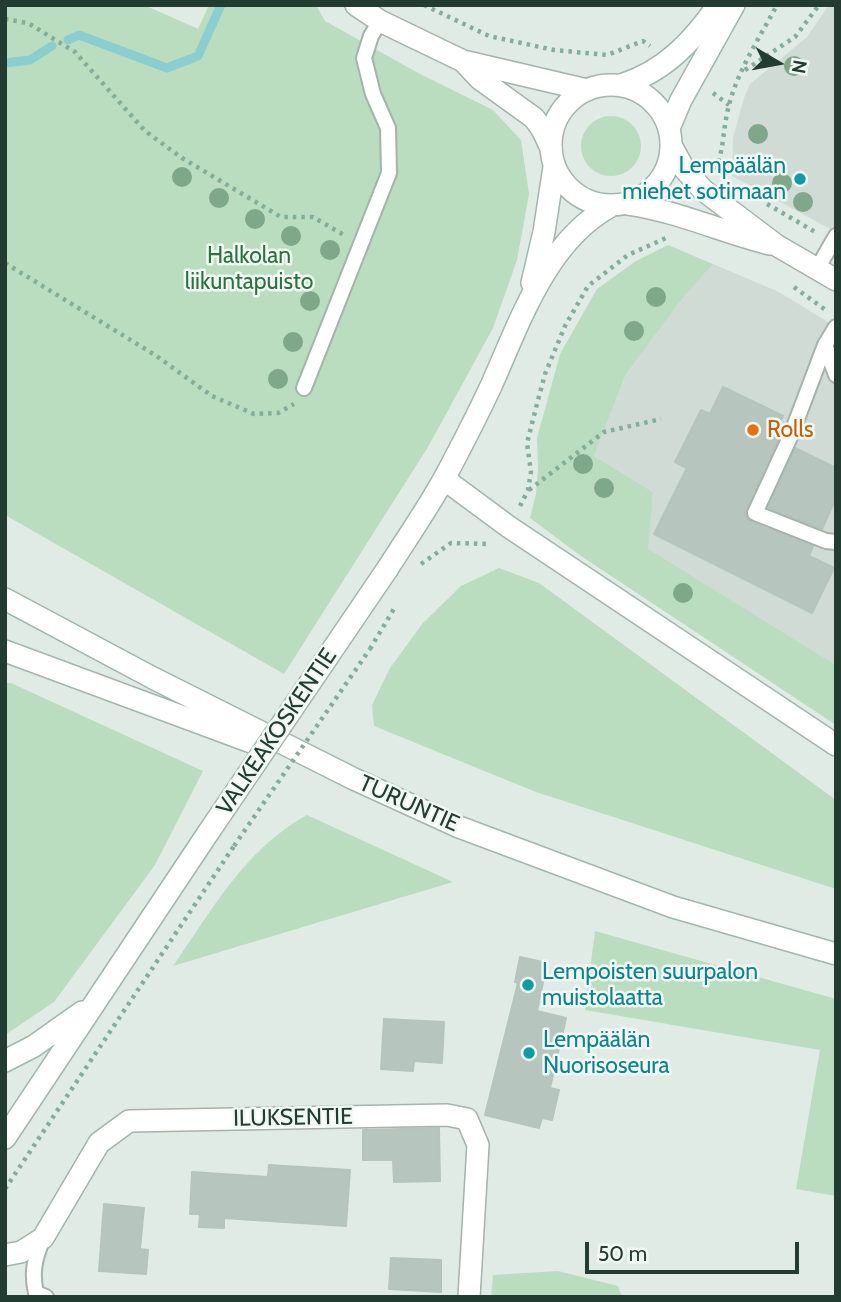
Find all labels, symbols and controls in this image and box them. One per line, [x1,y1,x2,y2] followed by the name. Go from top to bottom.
[743,28,813,98] north arrow
[787,58,812,75] text: N
[622,152,786,206] place label: Lempäälän miehet sotimaan
[792,171,808,187] marker: Lempäälän miehet sotimaan
[185,242,313,296] park label: Halkolan liikuntapuisto
[767,416,813,444] place label: Rolls
[745,422,761,438] marker: Rolls
[211,644,343,820] street label: VALKEAKOSKENTIE
[355,770,463,838] street label: TURUNTIE
[542,958,758,1012] place label: Lempoisten suurpalon muistolaatta
[520,977,536,993] marker: Lempoisten suurpalon muistolaatta
[543,1026,669,1080] place label: Lempäälän Nuorisoseura
[521,1045,537,1061] marker: Lempäälän Nuorisoseura
[233,1103,353,1133] street label: ILUKSENTIE
[589,1228,802,1272] scale bar
[598,1241,647,1266] text: 50 m

